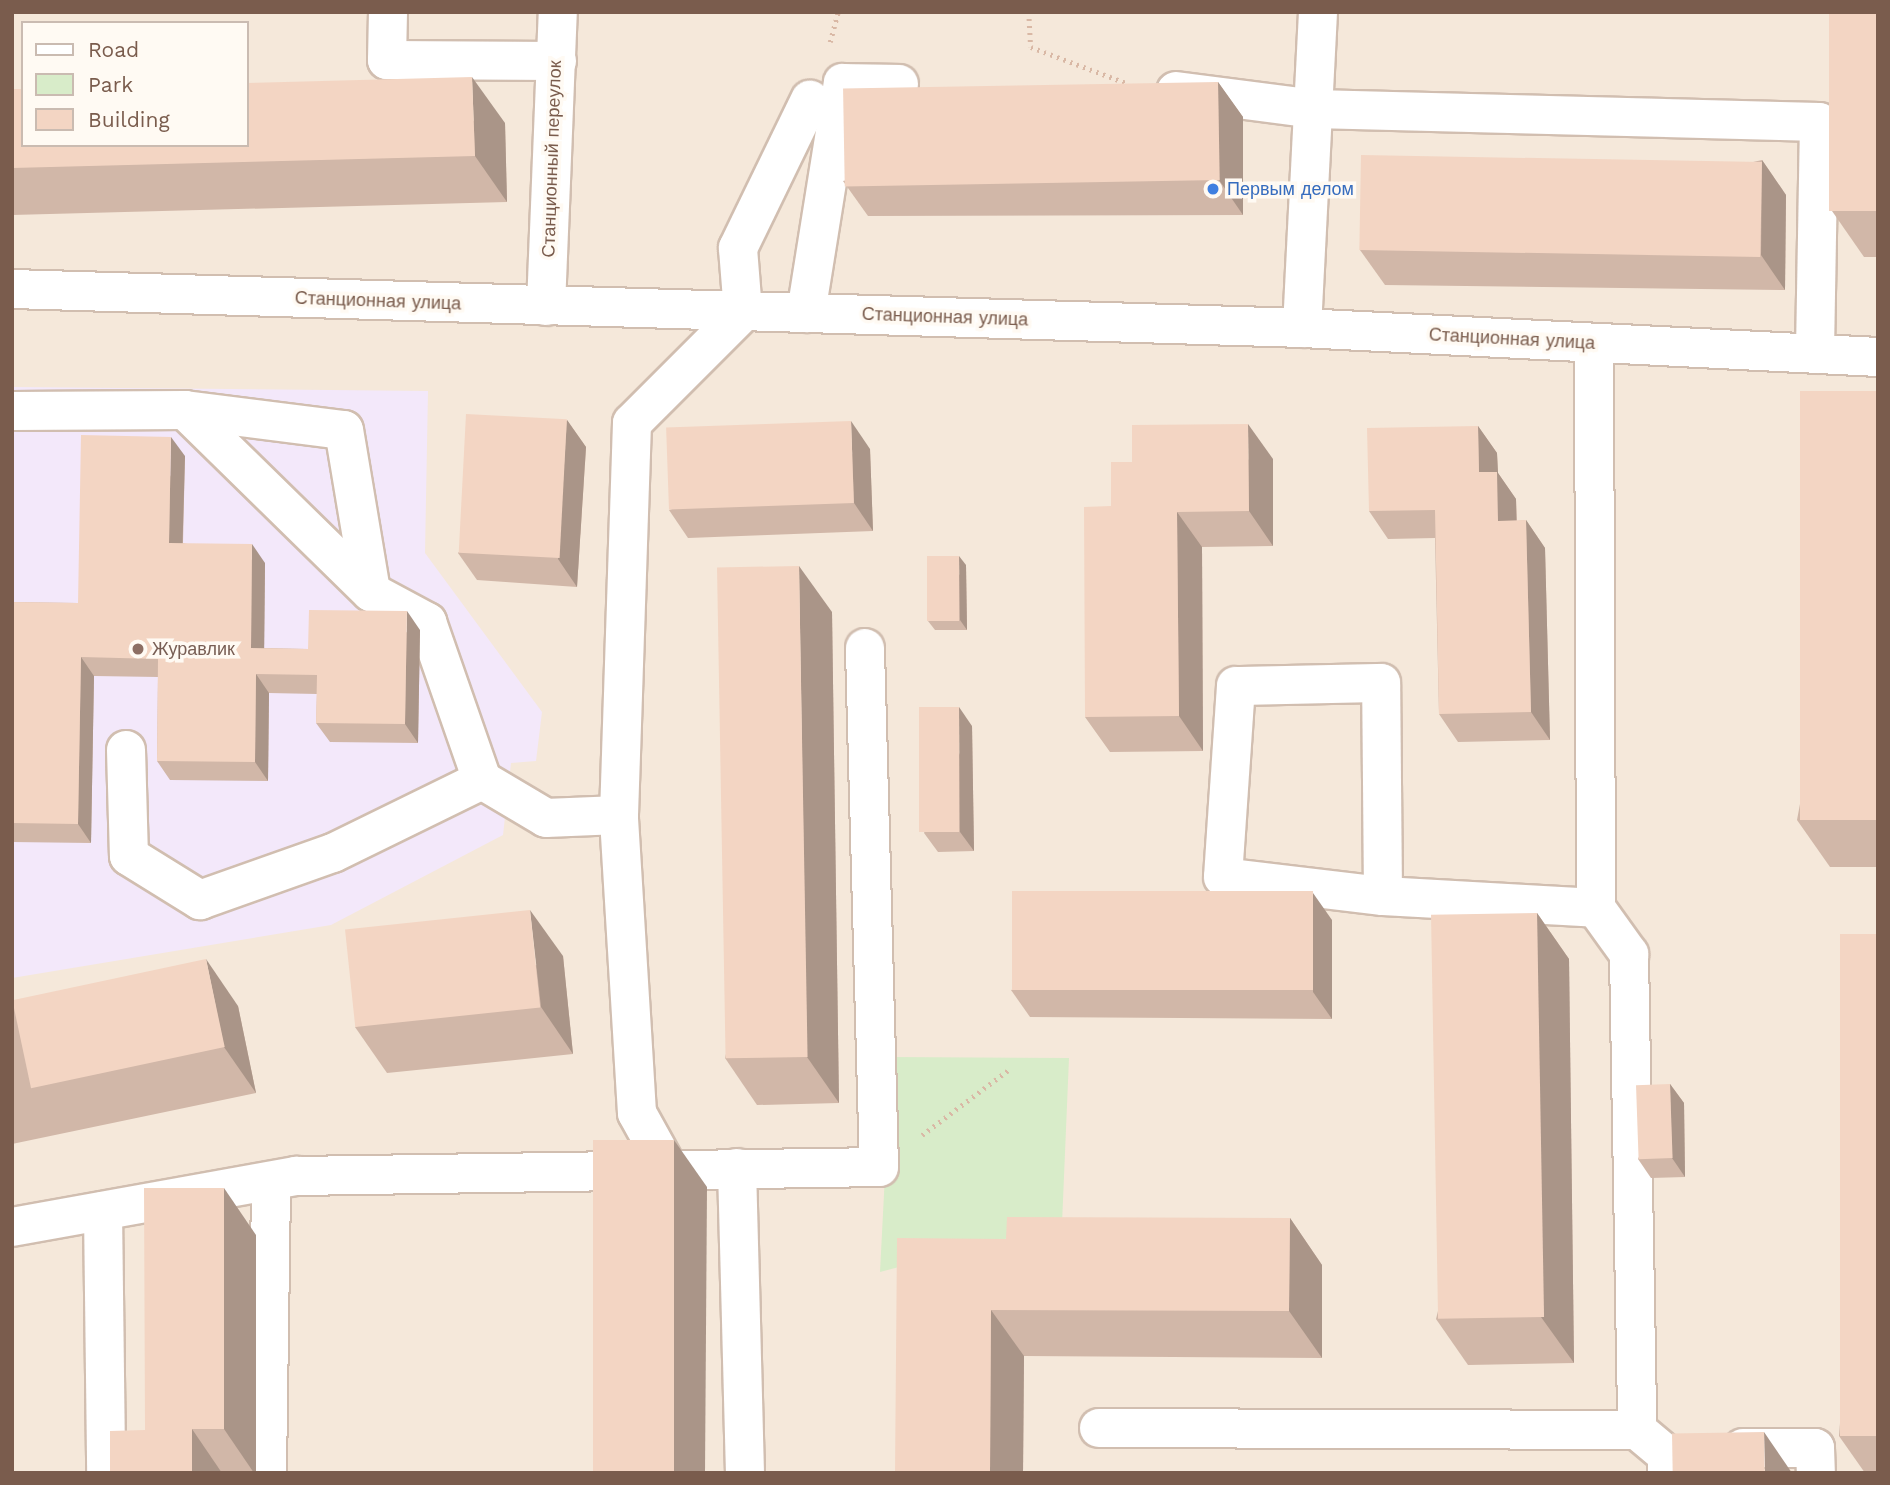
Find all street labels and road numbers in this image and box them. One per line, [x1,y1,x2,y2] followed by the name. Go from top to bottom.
[538,60,566,258] street label: Станционный переулок
[294,287,462,315] street label: Станционная улица
[861,303,1029,331] street label: Станционная улица
[1428,324,1596,354] street label: Станционная улица

